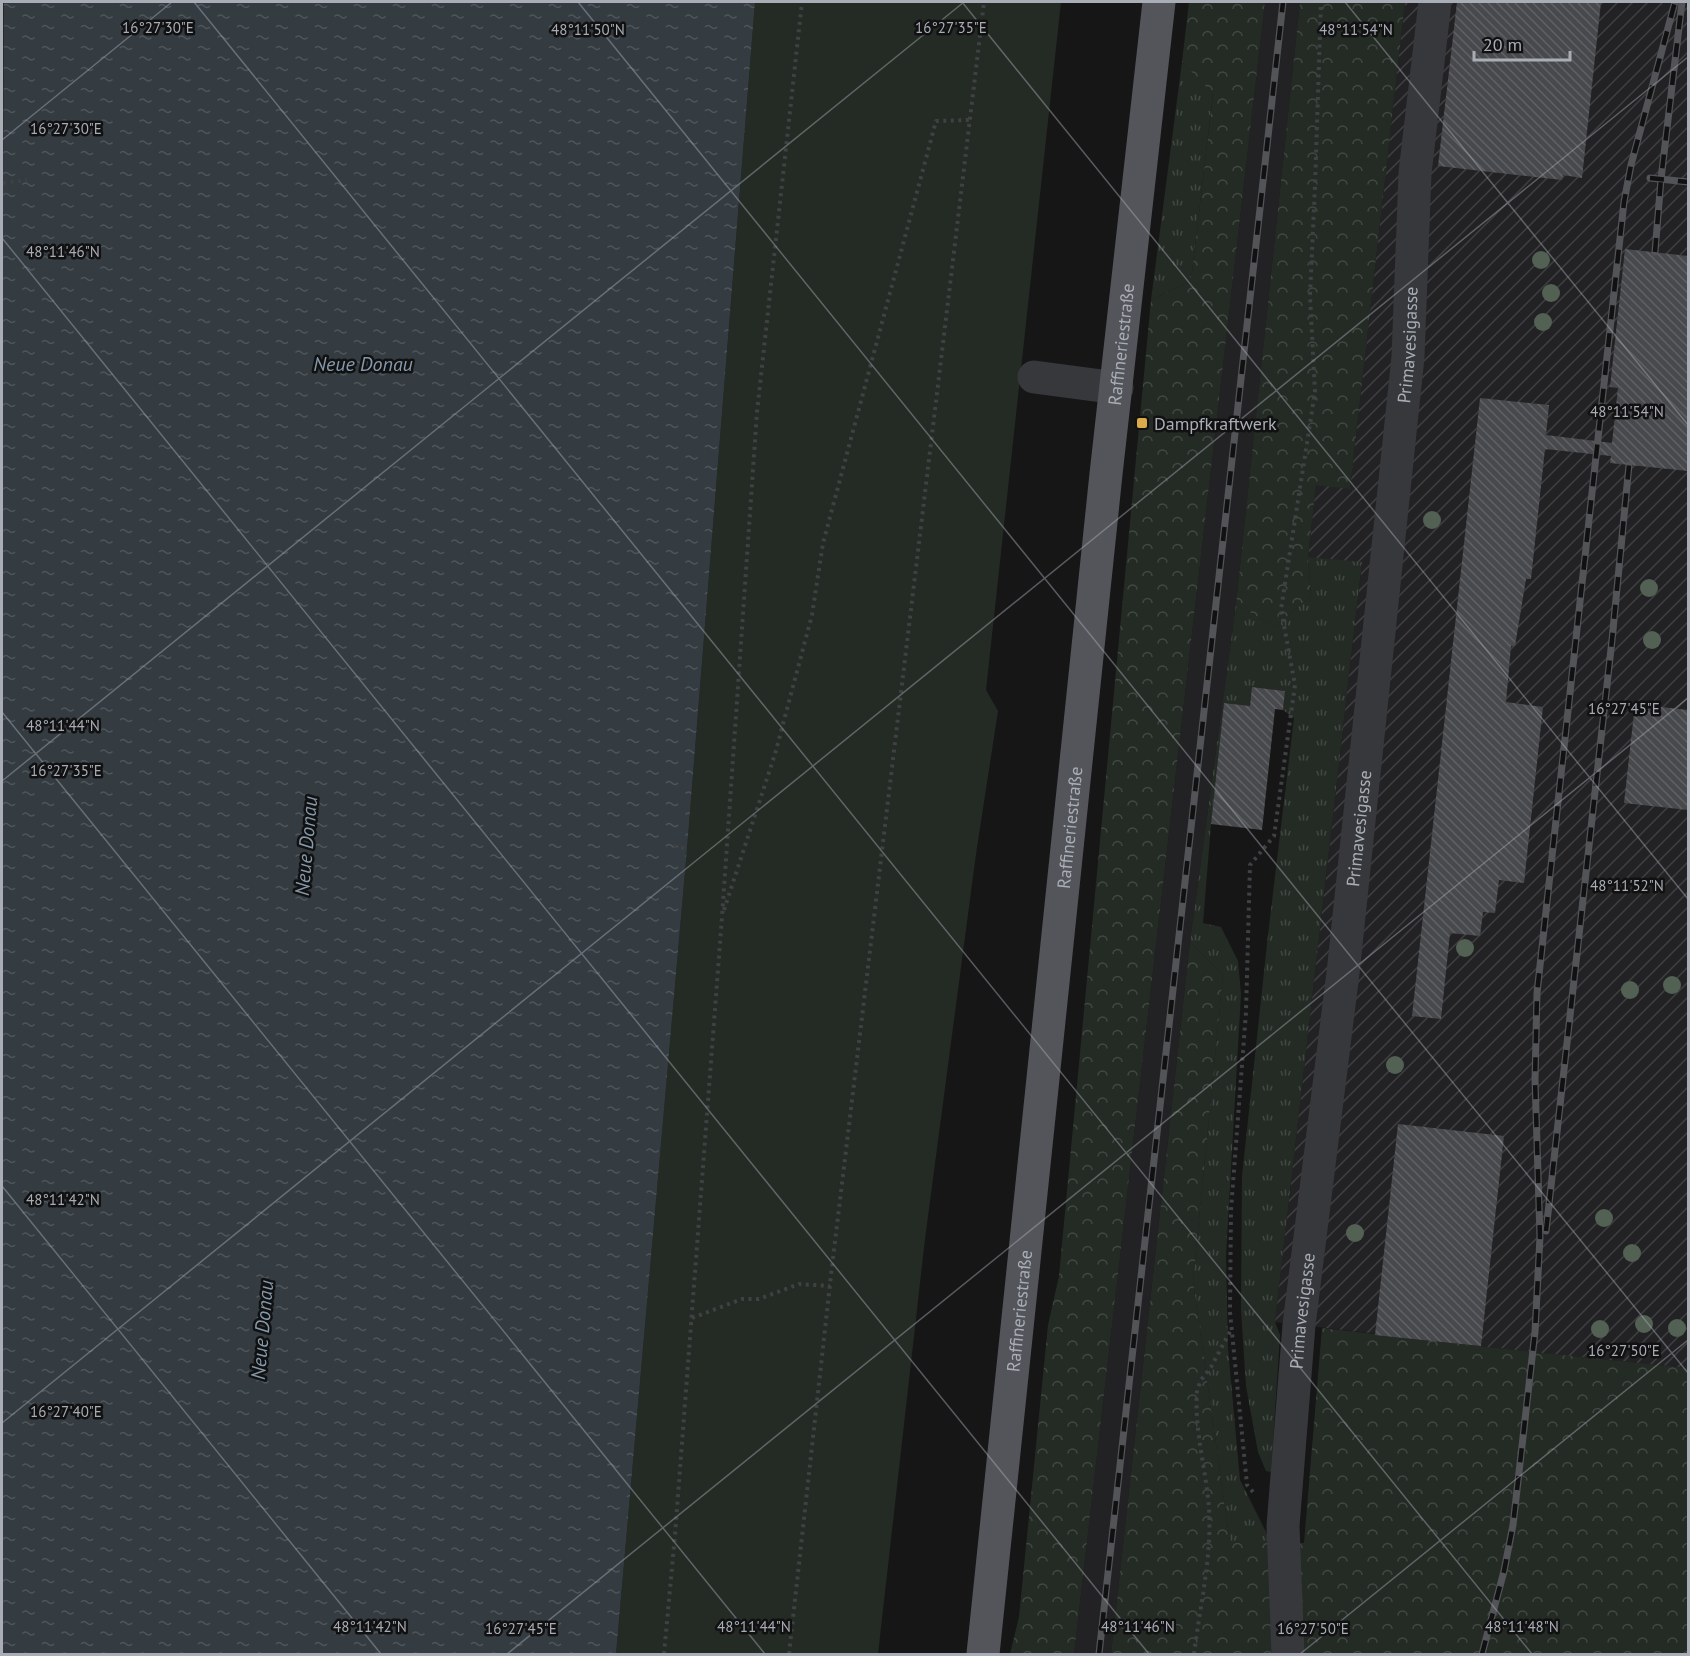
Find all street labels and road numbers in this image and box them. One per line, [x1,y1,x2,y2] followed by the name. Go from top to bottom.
[1102,282,1139,406] street label: Raffineriestraße
[1392,286,1422,404] street label: Primavesigasse
[1051,765,1087,890] street label: Raffineriestraße
[1341,769,1376,888] street label: Primavesigasse
[1001,1249,1037,1373] street label: Raffineriestraße
[1284,1251,1319,1370] street label: Primavesigasse

